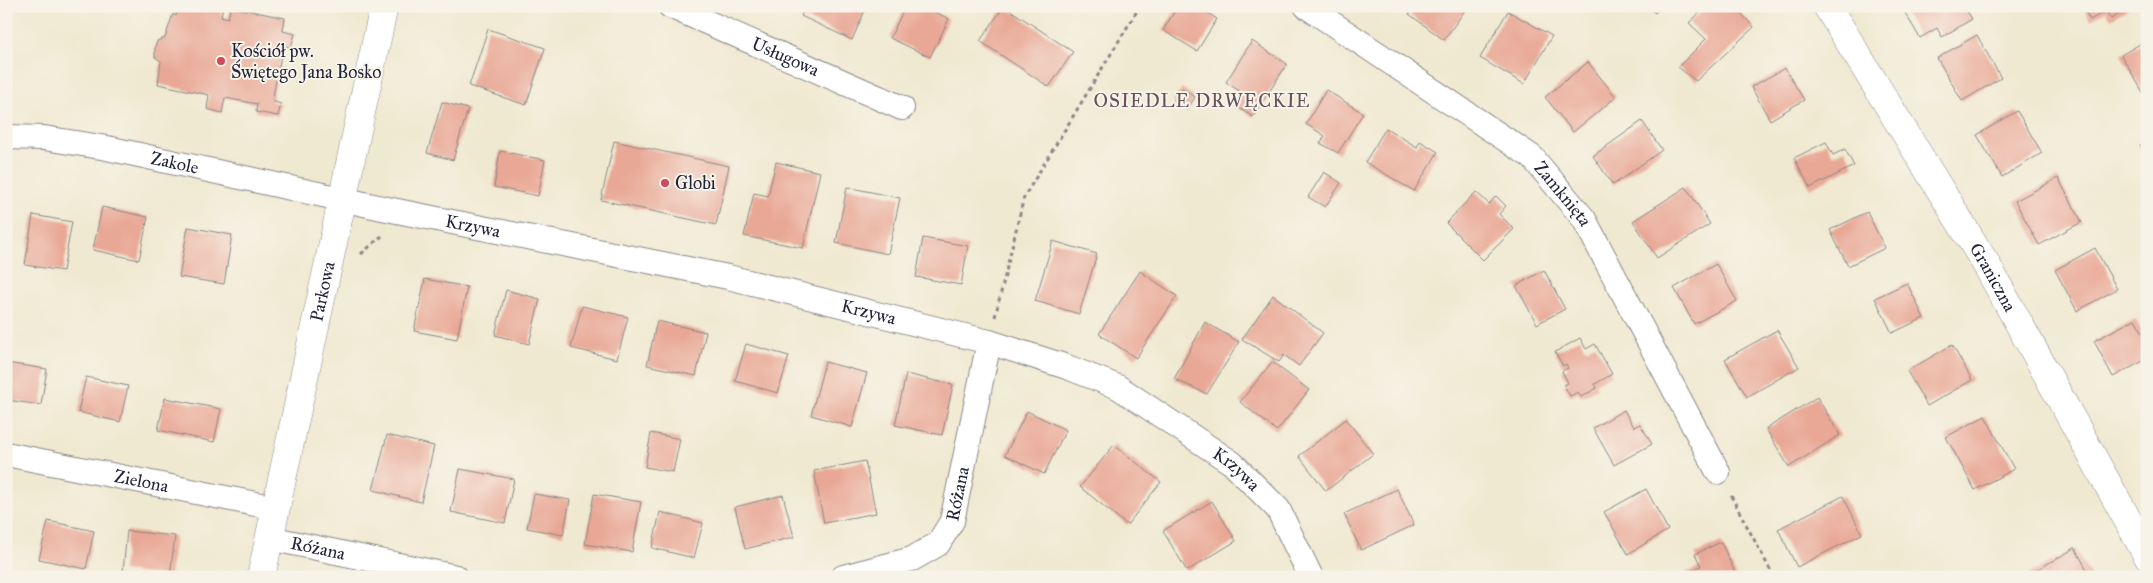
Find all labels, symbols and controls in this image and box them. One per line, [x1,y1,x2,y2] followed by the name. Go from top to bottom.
[748,32,823,81] street label: Usługowa
[231,40,381,84] place label: Kościół pw. Świętego Jana Bosko
[215,55,227,67] marker: Kościół pw. Świętego Jana Bosko
[1094,89,1310,112] district label: OSIEDLE DRWĘCKIE
[149,147,201,179] street label: Zakole
[1529,157,1597,230] street label: Zamknięta
[675,172,716,194] place label: Globi
[659,177,671,189] marker: Globi
[444,210,503,242] street label: Krzywa
[1965,239,2021,316] street label: Graniczna
[305,259,340,324] street label: Parkowa
[839,295,899,330] street label: Krzywa
[1209,442,1265,496] street label: Krzywa
[941,464,974,523] street label: Różana
[112,465,171,497] street label: Zielona
[289,532,348,565] street label: Różana

